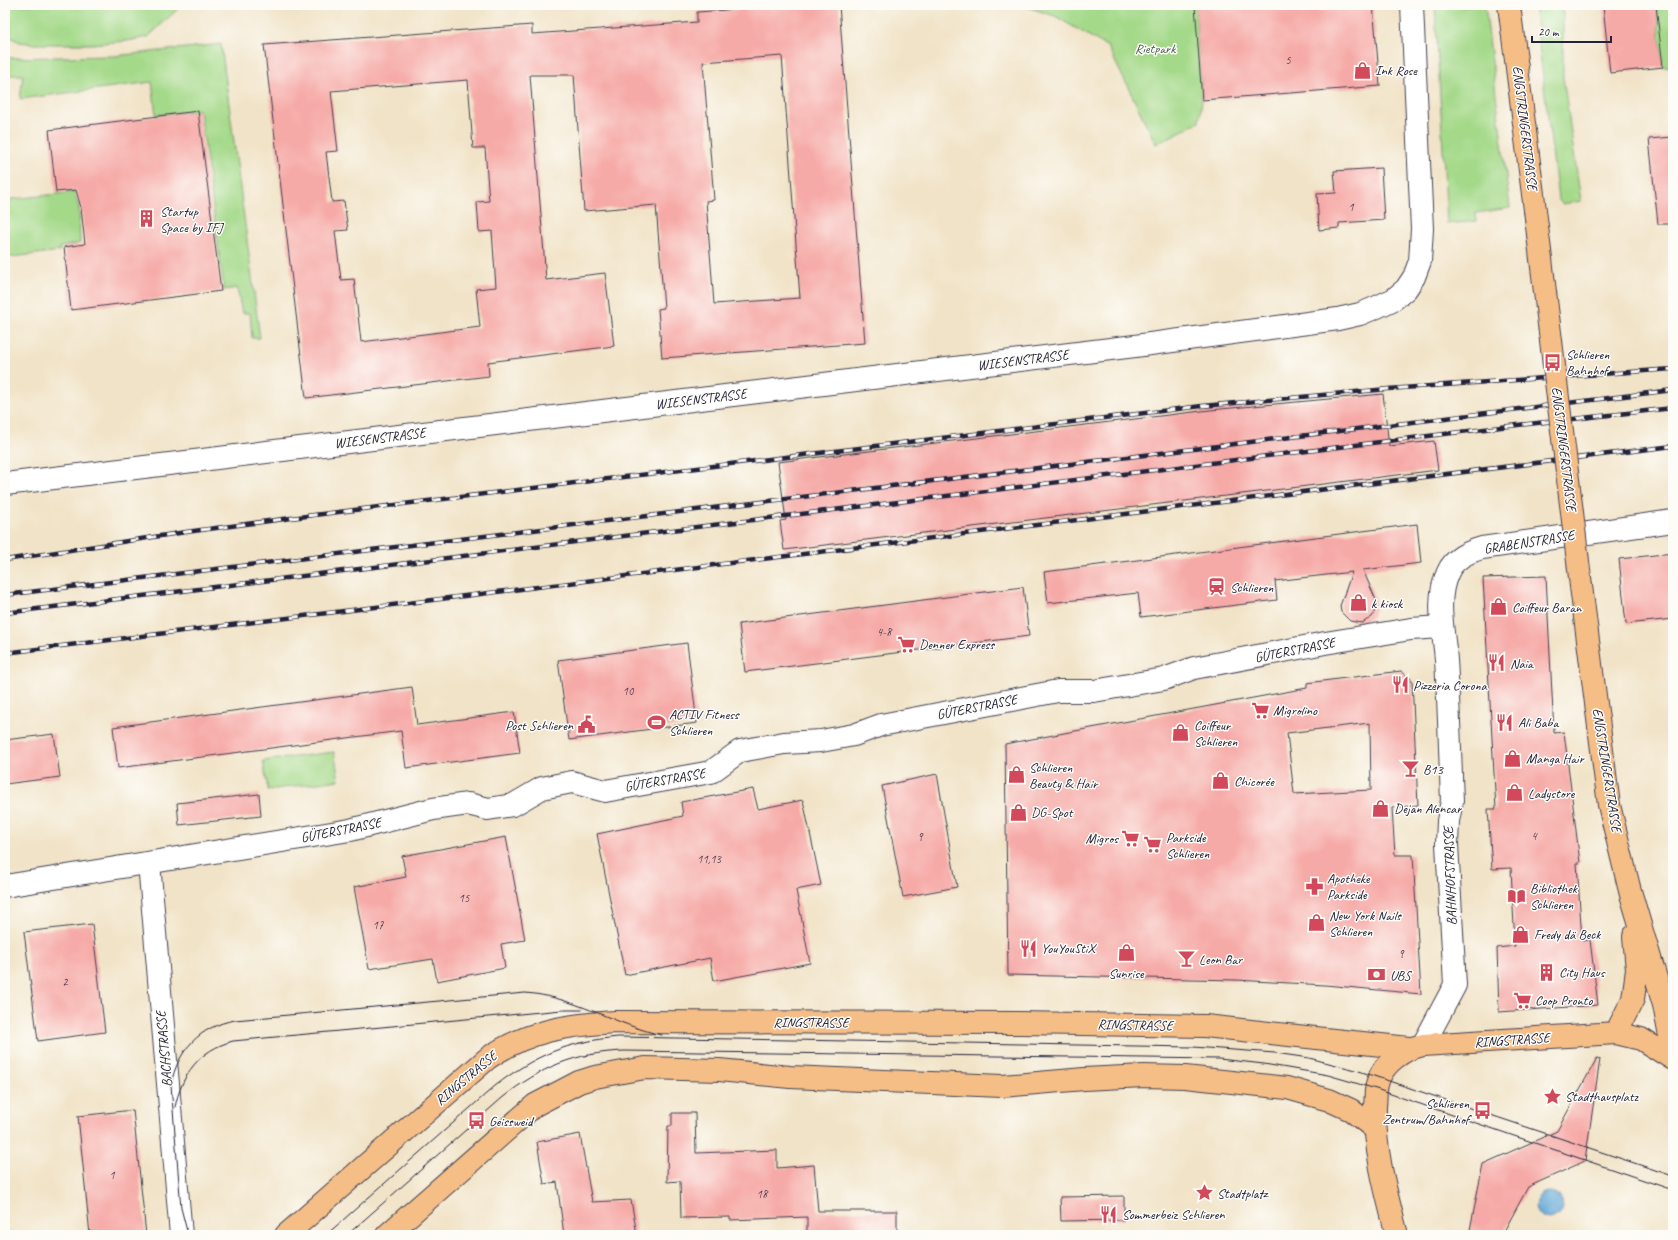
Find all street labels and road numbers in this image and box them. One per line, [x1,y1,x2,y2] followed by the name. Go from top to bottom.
[1509,65,1541,193] street label: ENGSTRINGERSTRASSE
[976,346,1072,374] street label: WIESENSTRASSE
[654,385,750,413] street label: WIESENSTRASSE
[1548,386,1580,514] street label: ENGSTRINGERSTRASSE
[333,424,429,452] street label: WIESENSTRASSE
[1483,526,1577,558] street label: GRABENSTRASSE
[1253,633,1339,666] street label: GÜTERSTRASSE
[935,690,1021,723] street label: GÜTERSTRASSE
[1589,707,1626,835] street label: ENGSTRINGERSTRASSE
[623,764,709,795] street label: GÜTERSTRASSE
[299,813,385,846] street label: GÜTERSTRASSE
[1440,825,1460,926] street label: BAHNHOFSTRASSE
[152,1008,176,1088] street label: BACHSTRASSE
[773,1014,851,1031] street label: RINGSTRASSE
[1097,1016,1175,1034] street label: RINGSTRASSE
[1474,1029,1553,1051] street label: RINGSTRASSE
[432,1046,502,1109] street label: RINGSTRASSE

